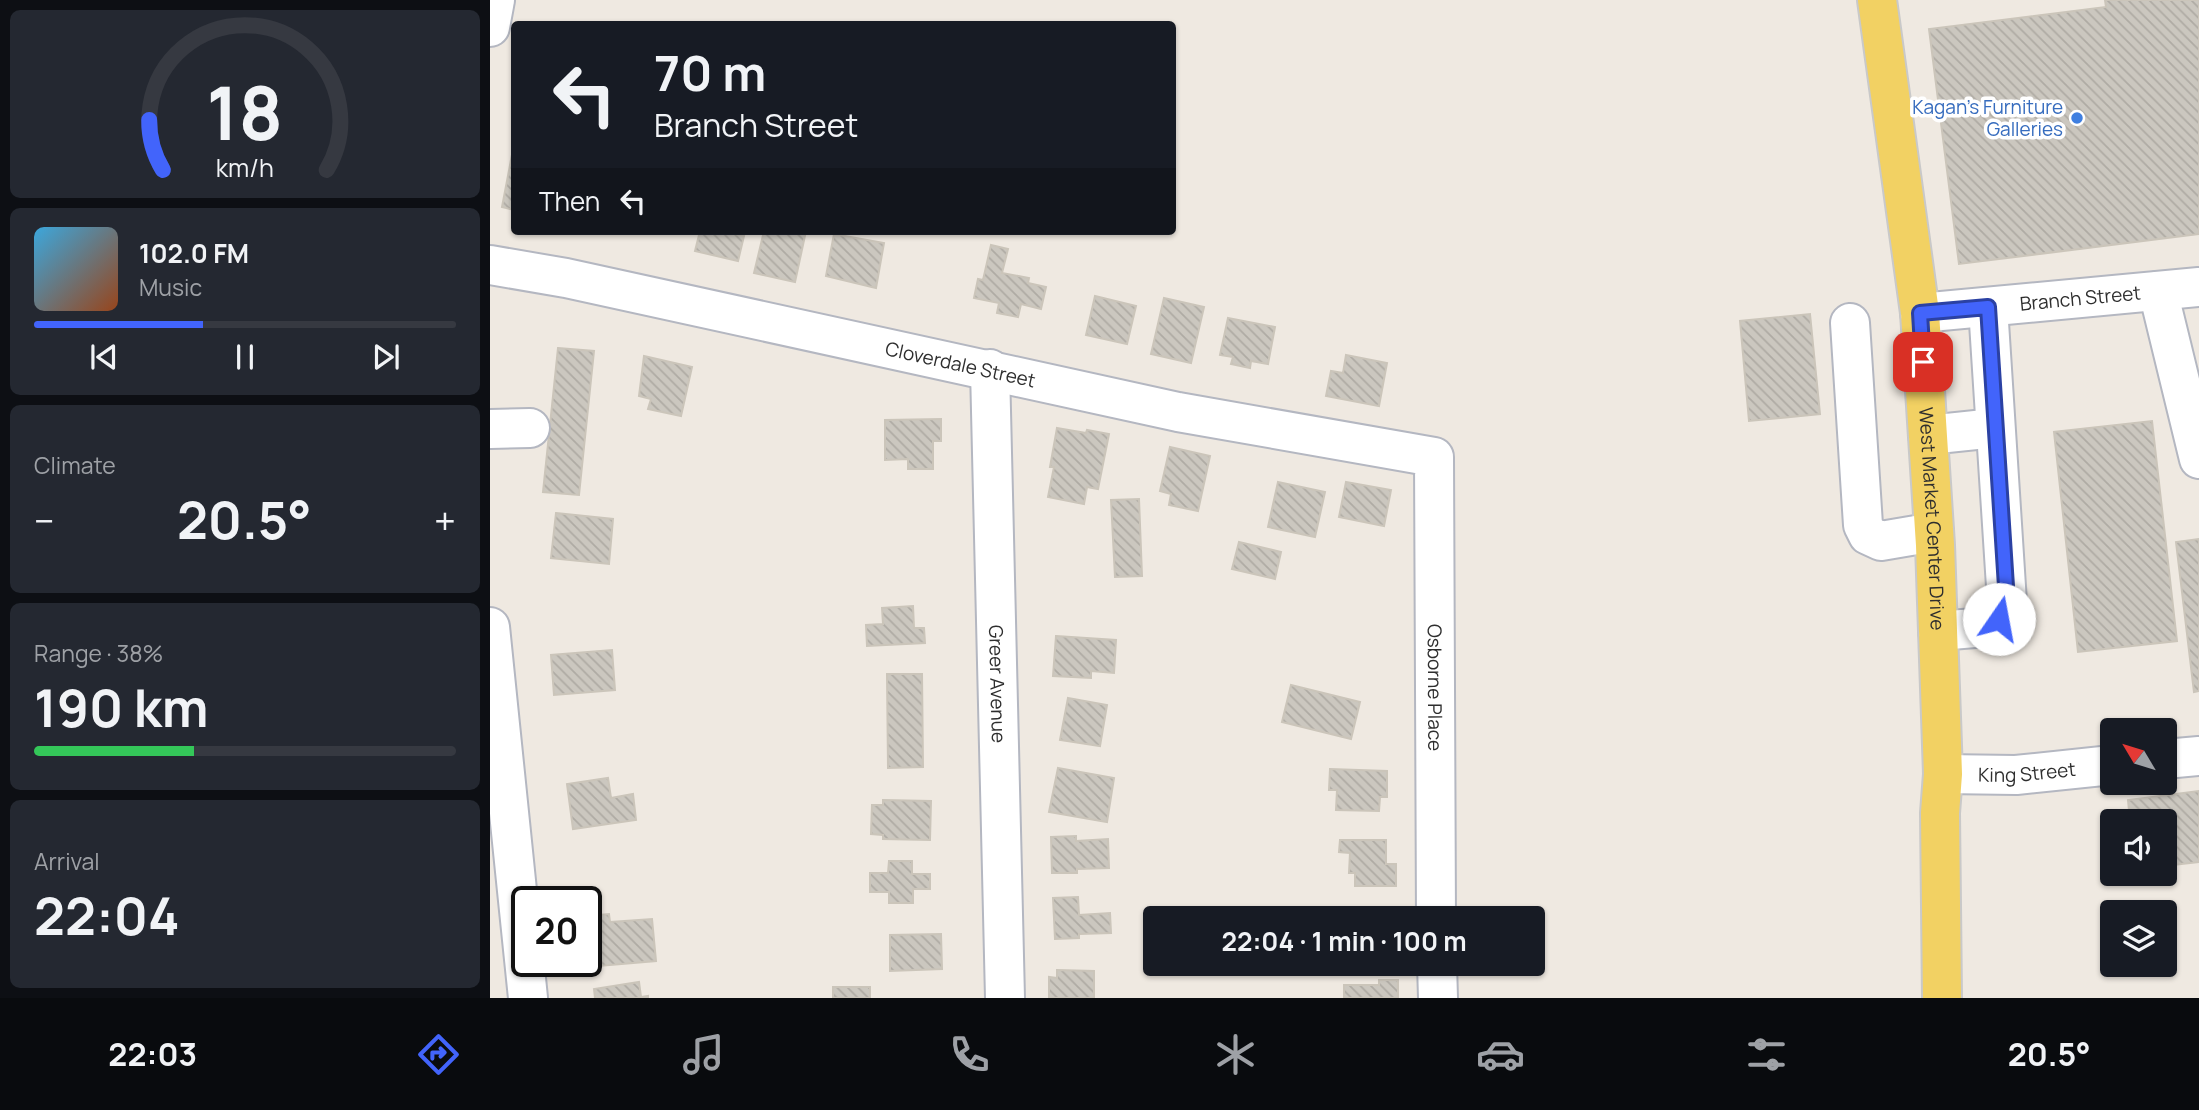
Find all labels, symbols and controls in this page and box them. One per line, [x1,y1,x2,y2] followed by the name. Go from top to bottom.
[654,39,766,106] text: 70 m
[539,49,630,140] icon: left
[207,62,283,162] text: 18
[1912,94,2063,142] place label: Kagan's Furniture Galleries
[654,103,858,147] text: Branch Street
[2069,110,2085,126] marker: Kagan's Furniture Galleries
[216,150,274,185] text: km/h
[614,182,652,220] icon: left
[539,183,600,219] text: Then
[139,235,249,271] text: 102.0 FM
[139,271,202,303] text: Music
[2019,279,2142,317] street label: Branch Street
[1893,332,1953,392] pin
[883,335,1038,393] street label: Cloverdale Street
[85,338,123,376] icon: previous
[226,338,264,376] icon: pause
[367,338,405,376] icon: next
[1904,343,1942,381] icon: arrive
[1913,406,1951,631] street label: West Market Center Drive
[34,449,116,481] text: Climate
[177,484,312,555] text: 20.5°
[34,494,55,546] text: −
[434,494,456,546] text: +
[1962,582,2036,656] position arrow
[1422,624,1448,751] street label: Osborne Place
[983,625,1012,743] street label: Greer Avenue
[34,637,163,669] text: Range · 38%
[34,672,208,743] text: 190 km
[2100,718,2177,794] north arrow
[2100,718,2177,977] map controls
[1978,756,2077,788] street label: King Street
[2100,809,2177,886] button: sound
[34,845,100,877] text: Arrival
[34,880,180,951] text: 22:04
[511,886,602,977] speed limit sign: 20
[2100,900,2177,977] button: layers
[1221,923,1467,959] text: 22:04 · 1 min · 100 m
[414,1030,463,1079] icon: directions
[679,1030,728,1079] icon: music
[945,1030,994,1079] icon: phone
[1211,1030,1260,1079] icon: climate
[1476,1030,1525,1079] icon: car
[1742,1030,1791,1079] icon: filters
[108,1032,197,1076] text: 22:03
[2008,1032,2091,1076] text: 20.5°

